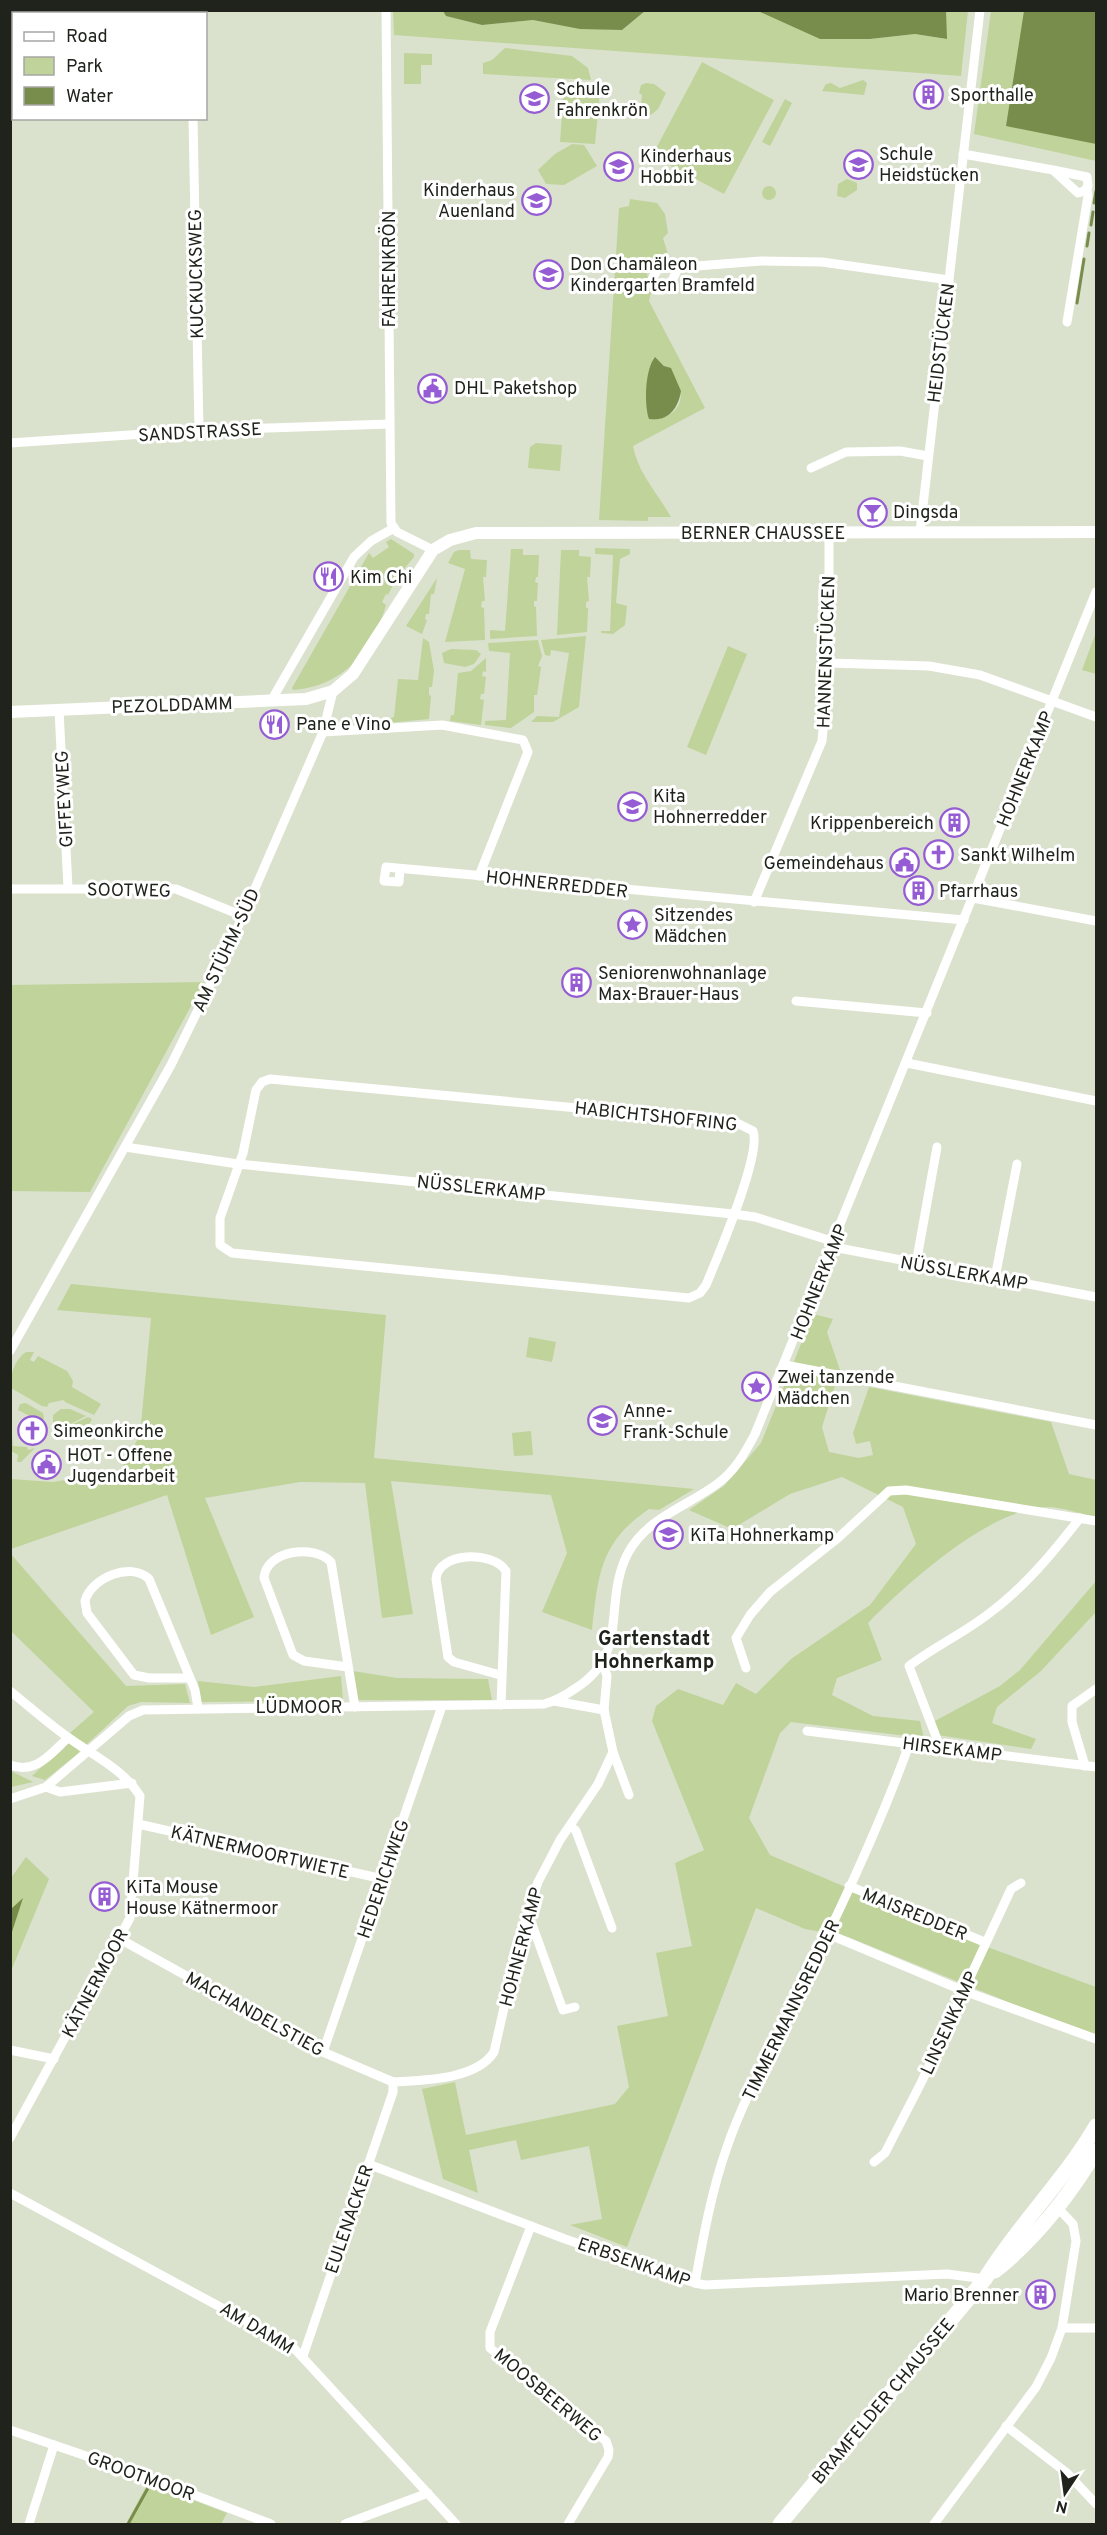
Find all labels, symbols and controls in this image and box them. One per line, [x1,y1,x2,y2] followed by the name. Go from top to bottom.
[12,12,207,120] legend
[66,26,108,49] text: Road
[66,56,103,79] text: Park
[556,79,648,123] place label: Schule Fahrenkrön
[913,79,945,111] building icon: Sporthalle
[519,83,551,115] school or university icon: Schule Fahrenkrön
[950,85,1034,108] place label: Sporthalle
[66,86,113,109] text: Water
[879,144,979,188] place label: Schule Heidstücken
[640,146,732,190] place label: Kinderhaus Hobbit
[842,148,874,180] school or university icon: Schule Heidstücken
[603,150,635,182] school or university icon: Kinderhaus Hobbit
[423,180,515,224] place label: Kinderhaus Auenland
[520,184,552,216] school or university icon: Kinderhaus Auenland
[185,209,210,339] street label: KUCKUCKSWEG
[377,211,402,327] street label: FAHRENKRÖN
[570,254,755,298] place label: Don Chamäleon Kindergarten Bramfeld
[533,258,565,290] school or university icon: Don Chamäleon Kindergarten Bramfeld
[922,282,961,404] street label: HEIDSTÜCKEN
[417,372,449,404] public building icon: DHL Paketshop
[454,378,577,401] place label: DHL Paketshop
[138,419,262,448] street label: SANDSTRASSE
[856,496,888,528] bar icon: Dingsda
[893,502,958,525] place label: Dingsda
[681,523,845,546] street label: BERNER CHAUSSEE
[313,561,345,593] restaurant icon: Kim Chi
[350,567,412,590] place label: Kim Chi
[811,575,842,729] street label: HANNENSTÜCKEN
[111,693,233,720] street label: PEZOLDDAMM
[259,708,291,740] restaurant icon: Pane e Vino
[993,708,1060,831] street label: HOHNERKAMP
[296,714,391,737] place label: Pane e Vino
[51,750,80,848] street label: GIFFEYWEG
[653,786,767,830] place label: Kita Hohnerredder
[616,790,648,822] school or university icon: Kita Hohnerredder
[939,807,971,839] building icon: Krippenbereich
[810,813,934,836] place label: Krippenbereich
[923,839,955,871] church icon: Sankt Wilhelm
[960,845,1075,868] place label: Sankt Wilhelm
[889,847,921,879] public building icon: Gemeindehaus
[764,853,884,876] place label: Gemeindehaus
[484,867,629,904] street label: HOHNERREDDER
[902,875,934,907] building icon: Pfarrhaus
[87,879,171,904] street label: SOOTWEG
[939,881,1018,904] place label: Pfarrhaus
[187,884,266,1016] street label: AM STÜHM-SÜD
[654,905,733,949] place label: Sitzendes Mädchen
[617,909,649,941] place icon: Sitzendes Mädchen
[598,963,767,1007] place label: Seniorenwohnanlage Max-Brauer-Haus
[561,967,593,999] building icon: Seniorenwohnanlage Max-Brauer-Haus
[573,1097,739,1137] street label: HABICHTSHOFRING
[416,1169,546,1208] street label: NÜSSLERKAMP
[787,1221,854,1344] street label: HOHNERKAMP
[898,1250,1030,1297] street label: NÜSSLERKAMP
[777,1367,894,1411] place label: Zwei tanzende Mädchen
[740,1371,772,1403] place icon: Zwei tanzende Mädchen
[623,1401,728,1445] place label: Anne- Frank-Schule
[586,1405,618,1437] school or university icon: Anne- Frank-Schule
[16,1415,48,1447] church icon: Simeonkirche
[53,1421,164,1444] place label: Simeonkirche
[67,1445,175,1489] place label: HOT - Offene Jugendarbeit
[30,1449,62,1481] public building icon: HOT - Offene Jugendarbeit
[653,1519,685,1551] school or university icon: KiTa Hohnerkamp
[690,1525,834,1548] place label: KiTa Hohnerkamp
[594,1627,714,1676] district label: Gartenstadt Hohnerkamp
[255,1695,343,1720] street label: LÜDMOOR
[901,1733,1003,1768] street label: HIRSEKAMP
[353,1817,416,1942] street label: HEDERICHWEG
[168,1820,351,1885] street label: KÄTNERMOORTWIETE
[126,1877,278,1921] place label: KiTa Mouse House Kätnermoor
[89,1881,121,1913] building icon: KiTa Mouse House Kätnermoor
[858,1884,970,1947] street label: MAISREDDER
[495,1885,549,2010] street label: HOHNERKAMP
[738,1916,846,2105] street label: TIMMERMANNSREDDER
[56,1924,135,2042] street label: KÄTNERMOOR
[181,1968,328,2063] street label: MACHANDELSTIEG
[916,1968,984,2079] street label: LINSENKAMP
[321,2162,380,2277] street label: EULENACKER
[574,2233,693,2293] street label: ERBSENKAMP
[1024,2279,1056,2311] building icon: Mario Brenner
[904,2285,1019,2308] place label: Mario Brenner
[215,2298,298,2360] street label: AM DAMM
[808,2314,960,2490] street label: BRAMFELDER CHAUSSEE
[488,2344,606,2448] street label: MOOSBEERWEG
[84,2447,197,2508] street label: GROOTMOOR
[1035,2463,1095,2523] north arrow
[1054,2495,1070,2517] text: N

